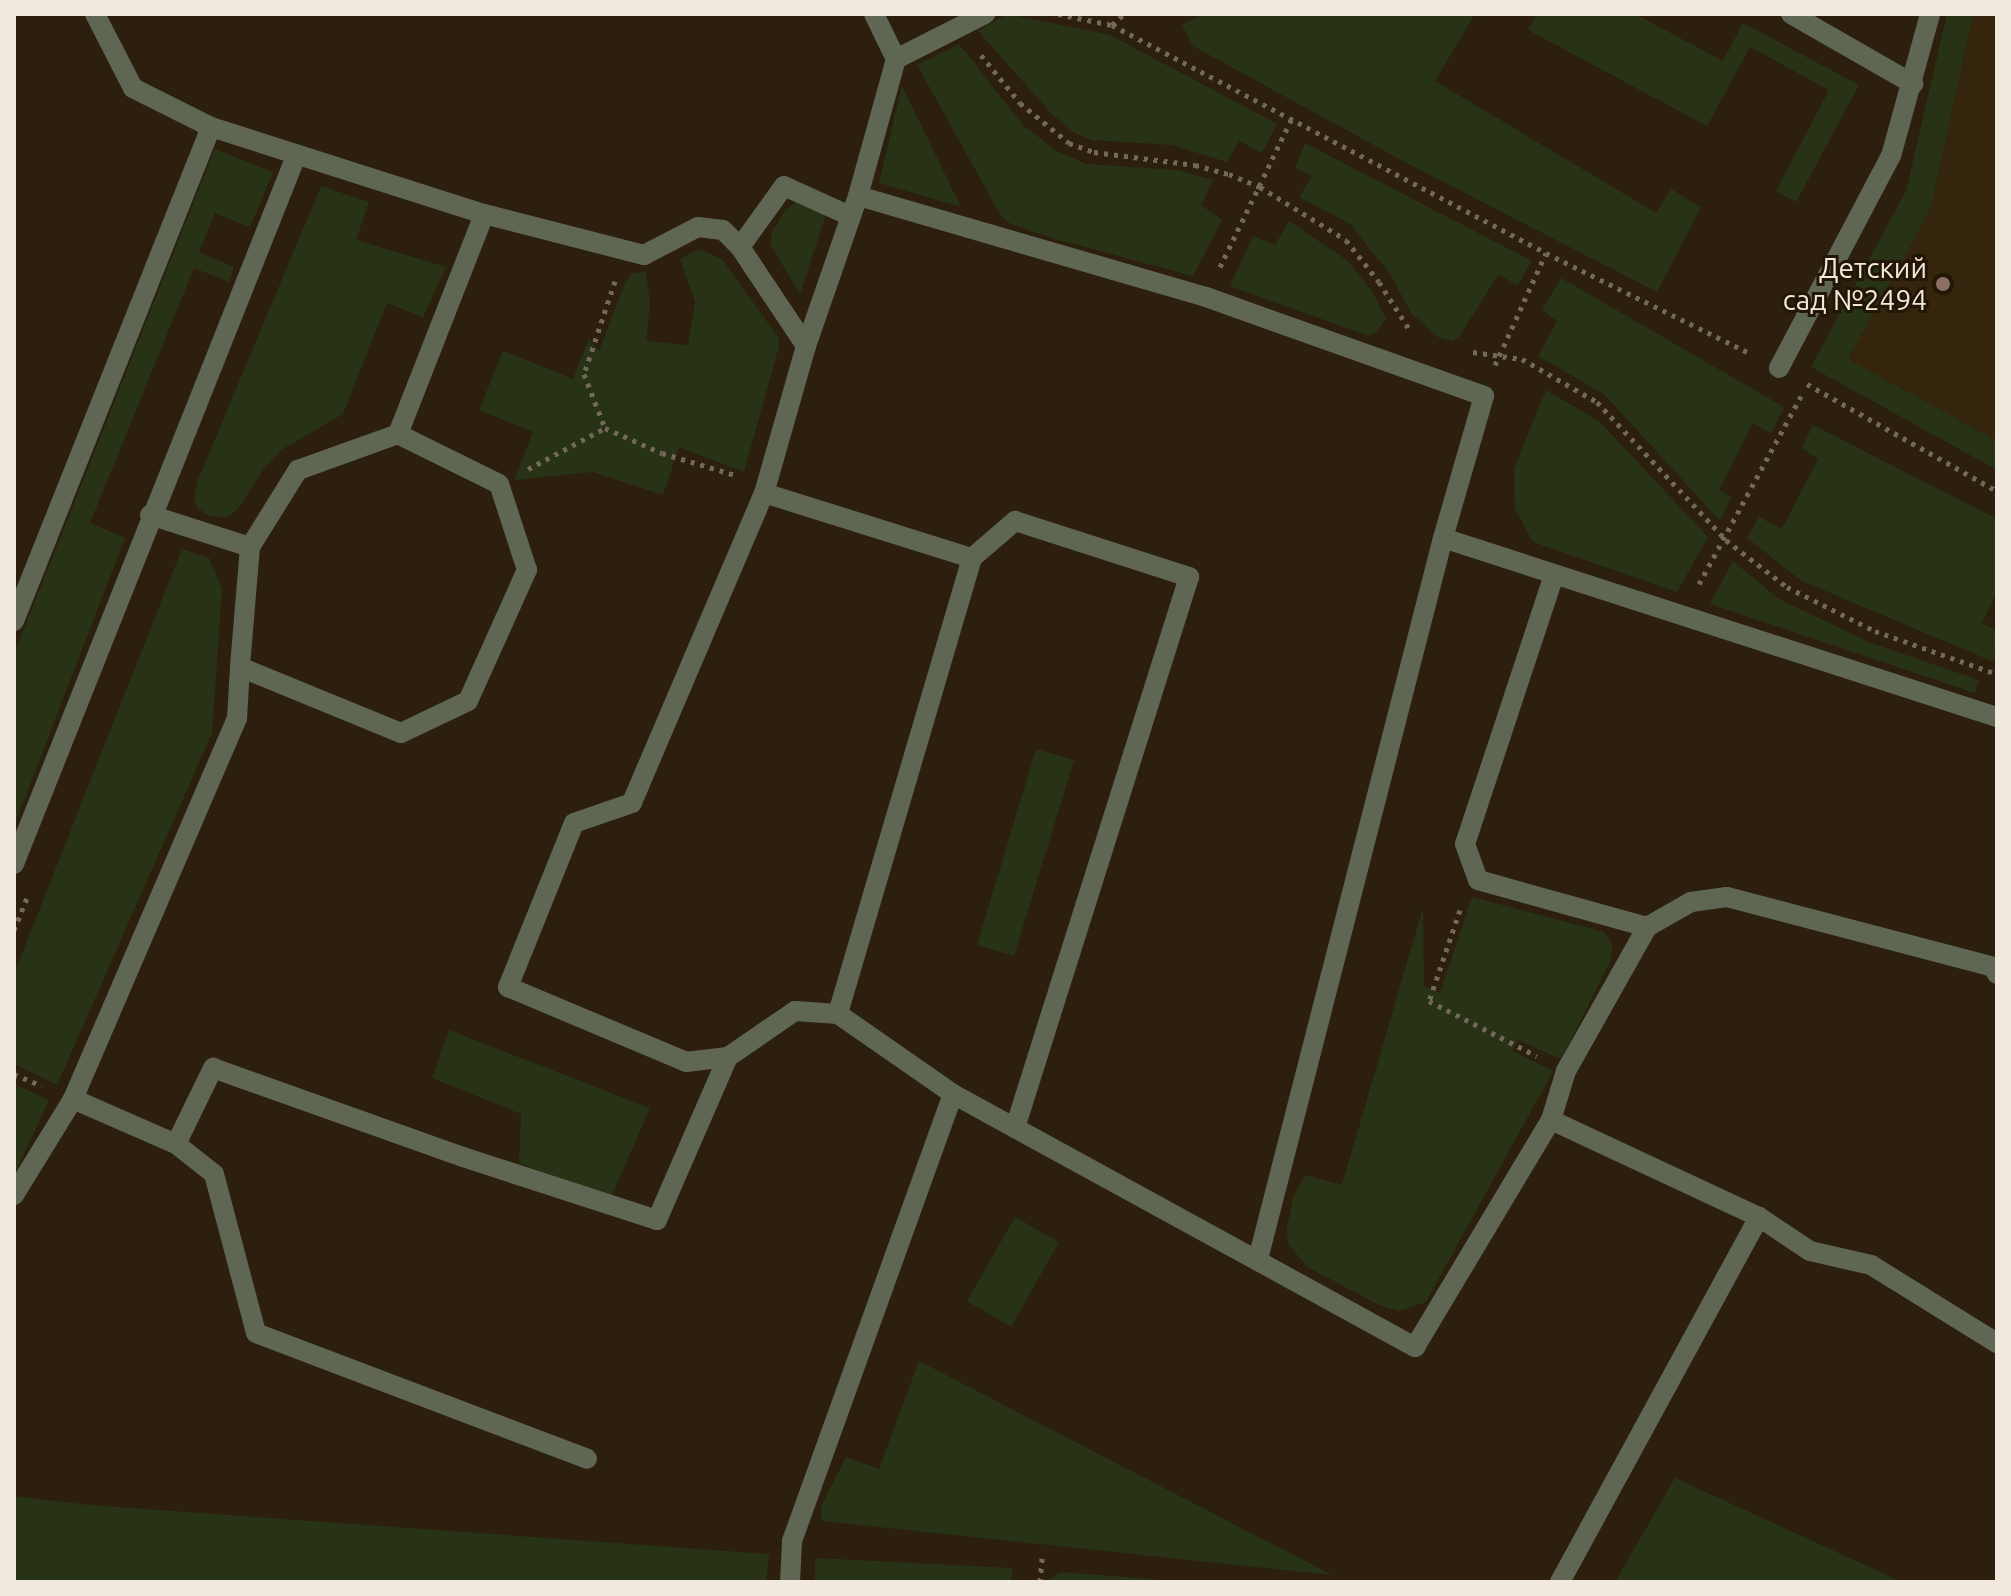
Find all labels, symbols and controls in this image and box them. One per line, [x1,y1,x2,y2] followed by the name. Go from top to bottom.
[1783,251,1927,317] place label: Детский сад №2494
[1934,275,1952,293] marker: Детский сад №2494

